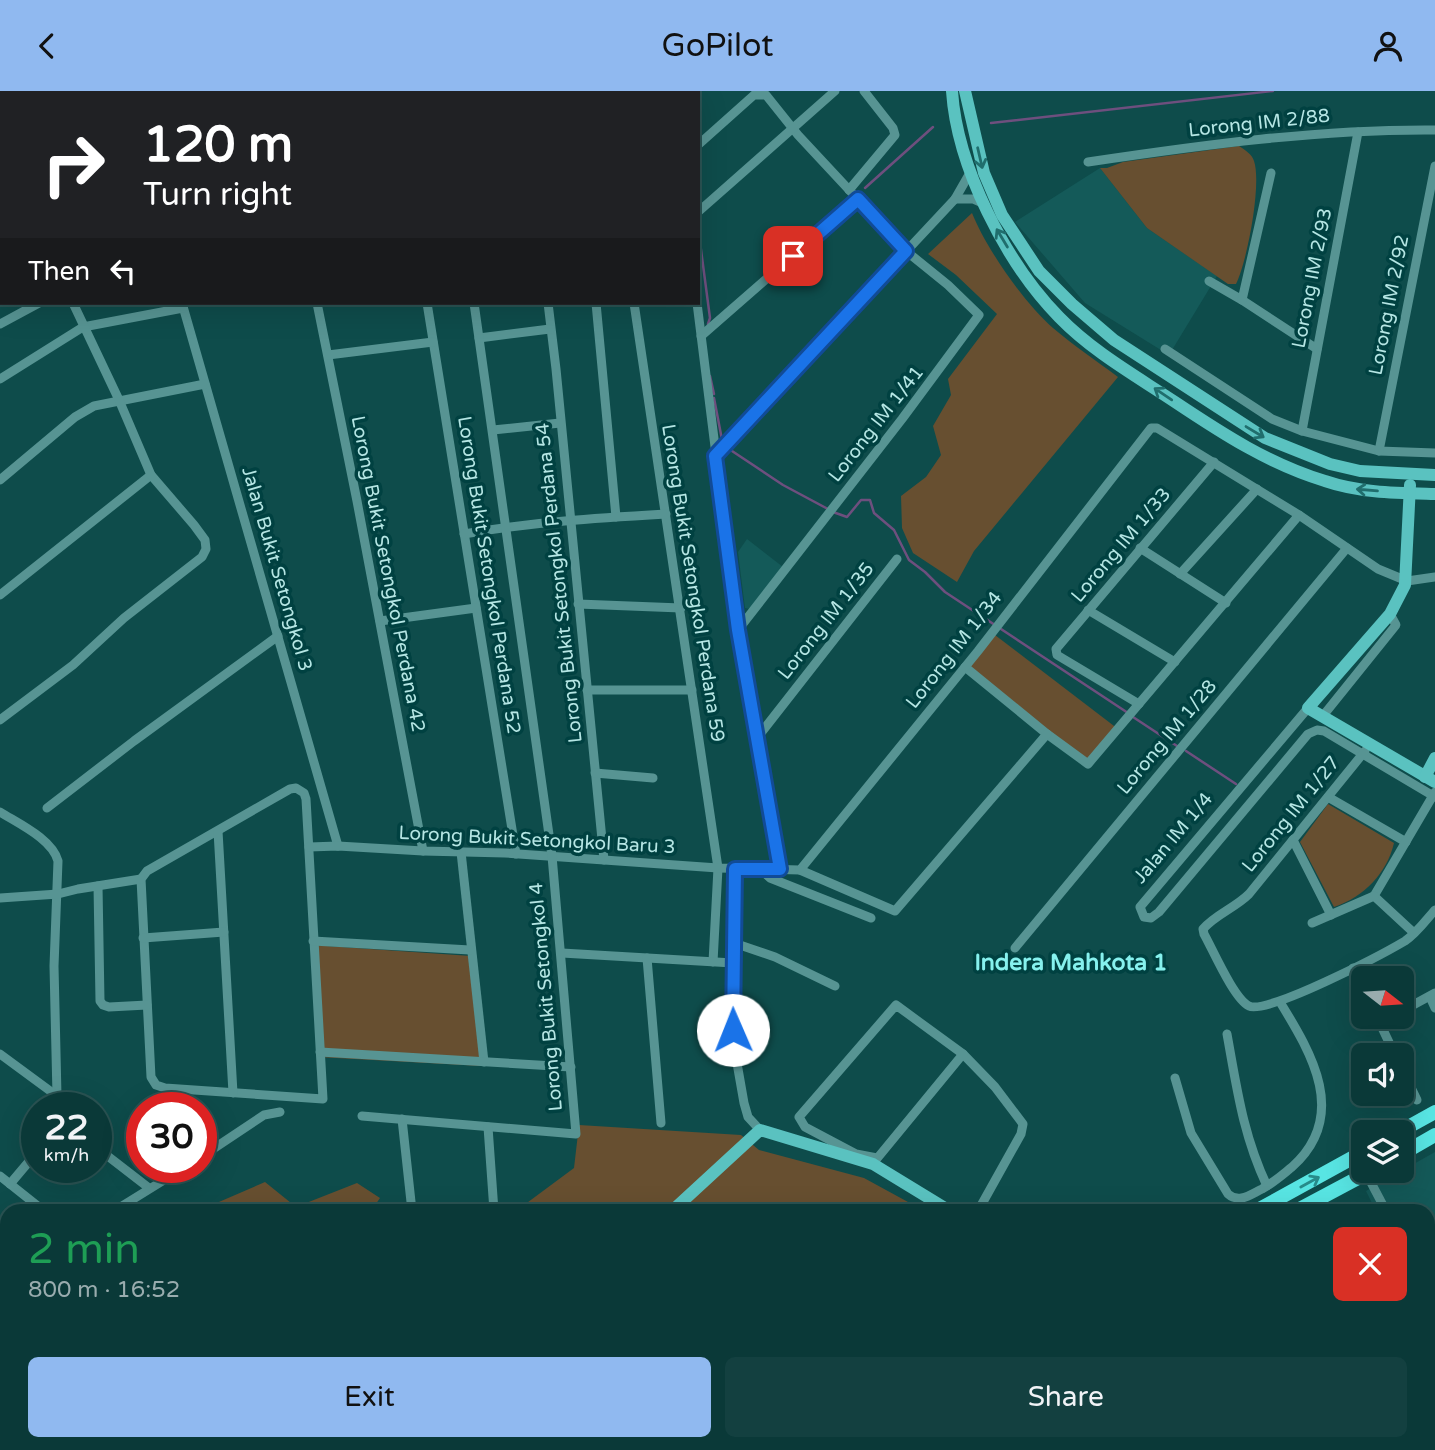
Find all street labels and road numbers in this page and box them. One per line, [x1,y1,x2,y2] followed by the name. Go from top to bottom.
[1187,105,1331,141] street label: Lorong IM 2/88
[1288,206,1336,350] street label: Lorong IM 2/93
[1365,233,1413,377] street label: Lorong IM 2/92
[824,362,928,486] street label: Lorong IM 1/41
[347,414,429,734] street label: Lorong Bukit Setongkol Perdana 42
[453,415,525,735] street label: Lorong Bukit Setongkol Perdana 52
[531,422,587,744] street label: Lorong Bukit Setongkol Perdana 54
[657,423,729,743] street label: Lorong Bukit Setongkol Perdana 59
[237,464,317,674] street label: Jalan Bukit Setongkol 3
[1067,483,1175,607] street label: Lorong IM 1/33
[773,558,879,684] street label: Lorong IM 1/35
[901,587,1007,713] street label: Lorong IM 1/34
[1113,675,1221,799] street label: Lorong IM 1/28
[1238,752,1344,876] street label: Lorong IM 1/27
[1129,788,1217,888] street label: Jalan IM 1/4
[398,822,676,858] street label: Lorong Bukit Setongkol Baru 3
[525,882,567,1112] street label: Lorong Bukit Setongkol 4

